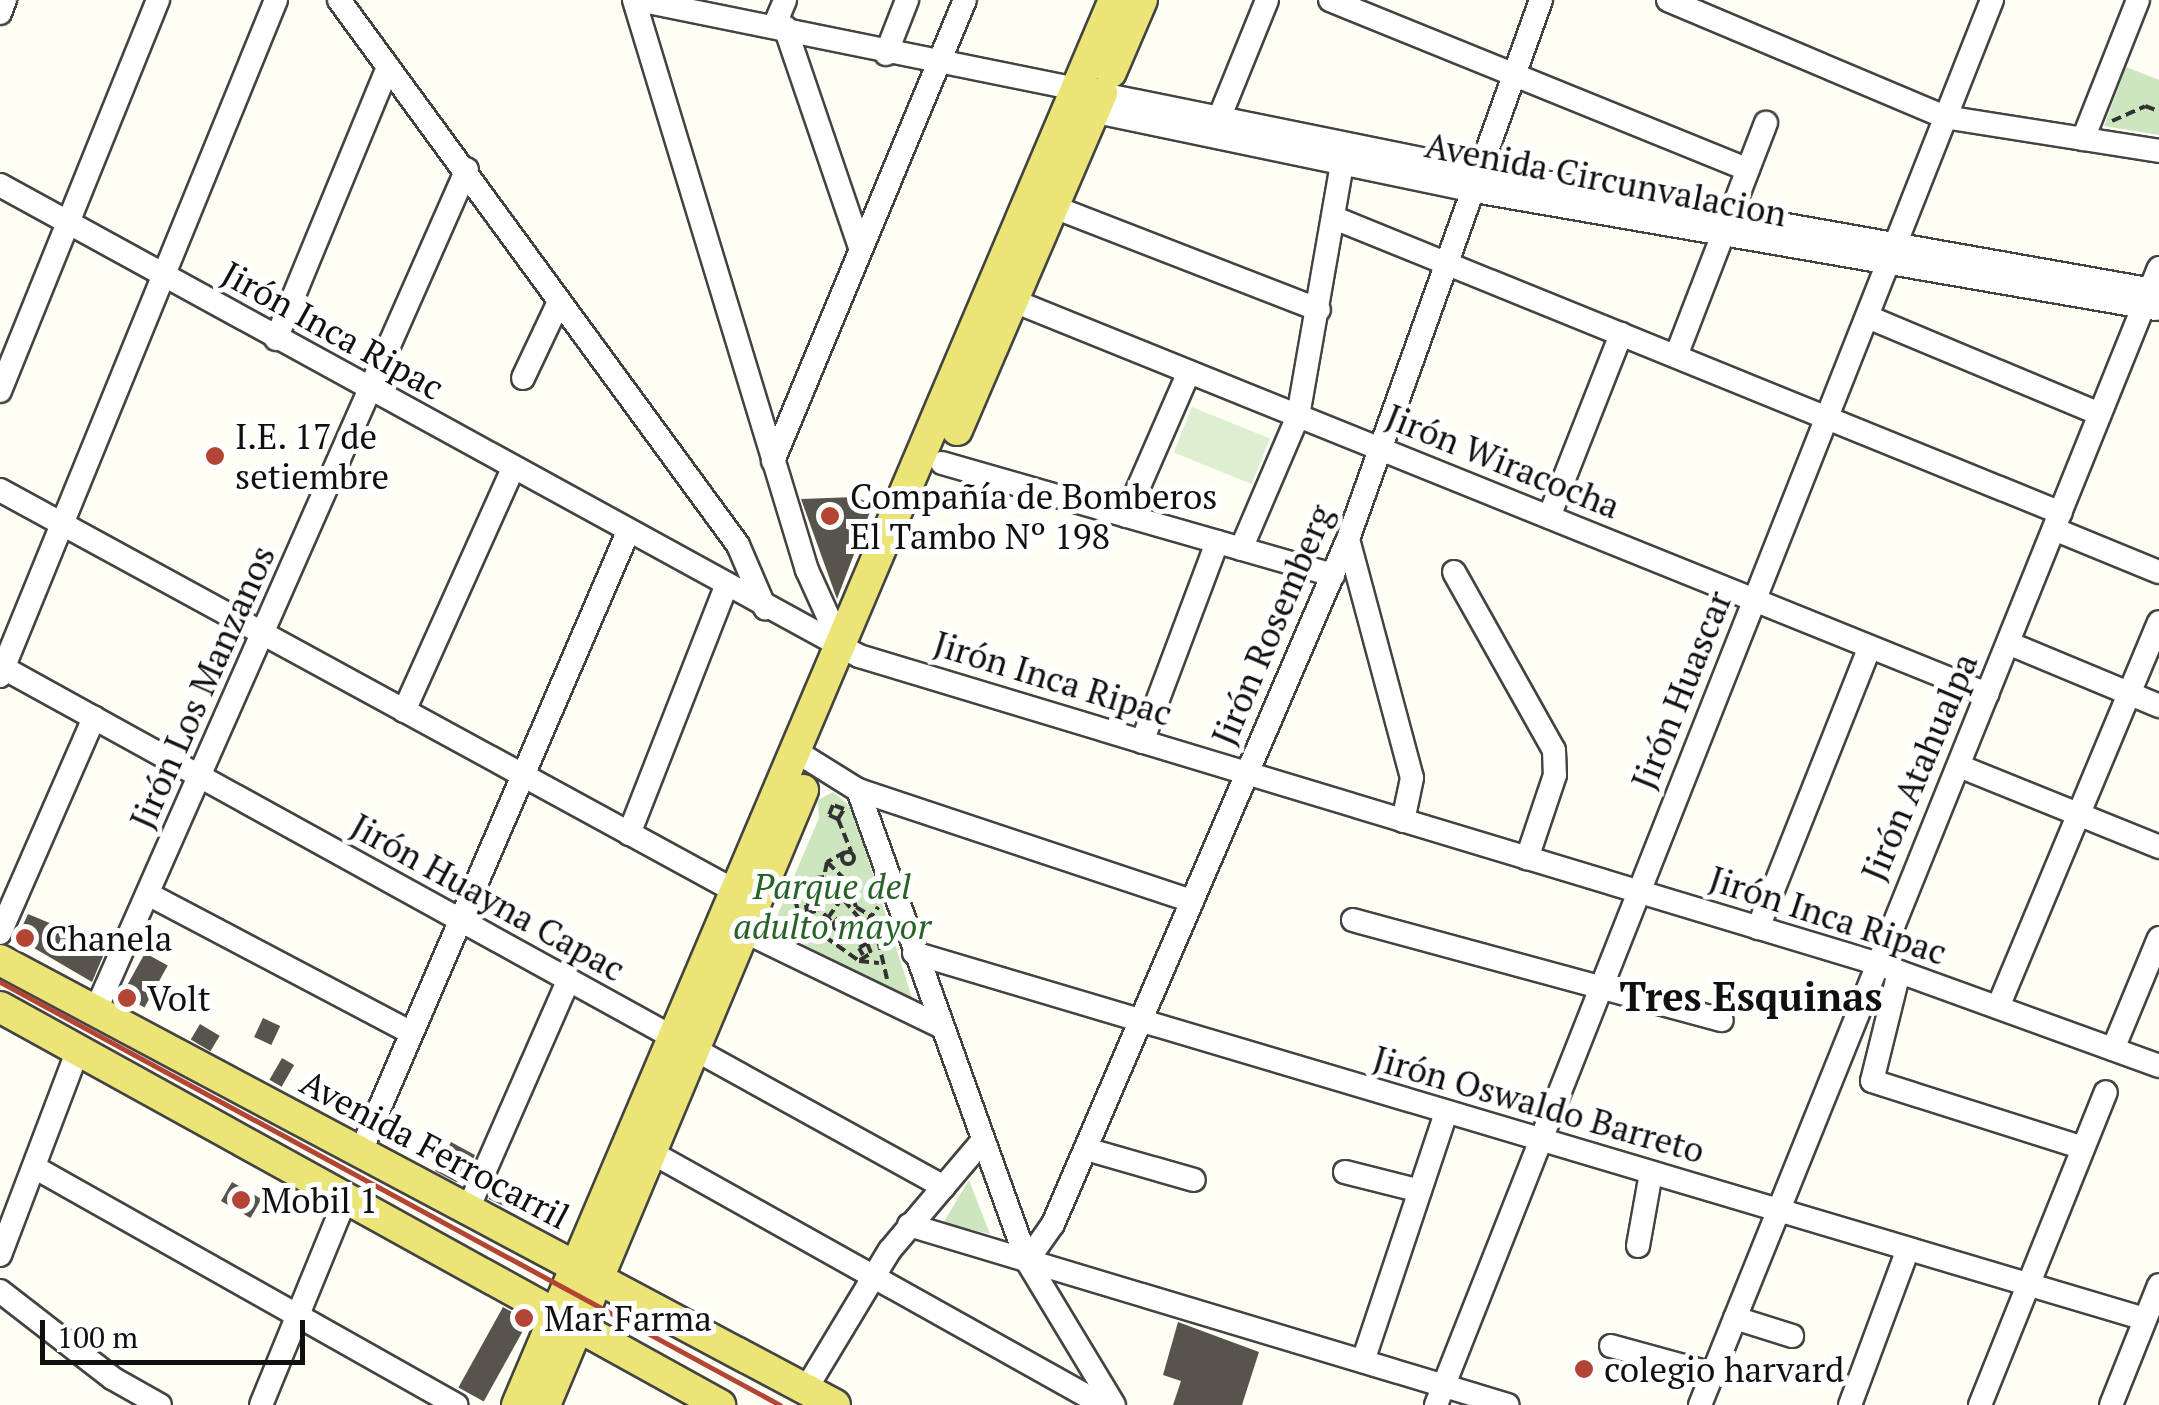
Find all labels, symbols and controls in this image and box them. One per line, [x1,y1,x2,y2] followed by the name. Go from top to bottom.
[1422,123,1790,235] street label: Avenida Circunvalacion
[215,252,451,408] street label: Jirón Inca Ripac
[1380,395,1626,527] street label: Jirón Wiracocha
[235,415,389,497] place label: I.E. 17 de setiembre
[204,445,226,467] marker: I.E. 17 de setiembre
[850,475,1217,557] place label: Compañía de Bomberos El Tambo Nº 198
[1202,498,1342,752] street label: Jirón Rosemberg
[819,505,841,527] marker: Compañía de Bomberos El Tambo Nº 198
[121,539,283,835] street label: Jirón Los Manzanos
[1622,585,1740,795] street label: Jirón Huascar
[929,622,1177,734] street label: Jirón Inca Ripac
[1852,647,1986,887] street label: Jirón Atahualpa
[344,804,632,990] street label: Jirón Huayna Capac
[1704,857,1952,973] street label: Jirón Inca Ripac
[733,865,931,947] park label: Parque del adulto mayor
[45,917,172,959] place label: Chanela
[14,927,36,949] marker: Chanela
[1619,972,1883,1020] district label: Tres Esquinas
[147,977,211,1019] place label: Volt
[116,987,138,1009] marker: Volt
[1369,1037,1709,1171] street label: Jirón Oswaldo Barreto
[294,1061,576,1237] street label: Avenida Ferrocarril
[261,1179,378,1221] place label: Mobil 1
[230,1189,252,1211] marker: Mobil 1
[544,1297,712,1339] place label: Mar Farma
[45,1300,310,1362] scale bar
[513,1307,535,1329] marker: Mar Farma
[57,1317,138,1357] text: 100 m
[1604,1348,1845,1390] place label: colegio harvard
[1573,1358,1595,1380] marker: colegio harvard

